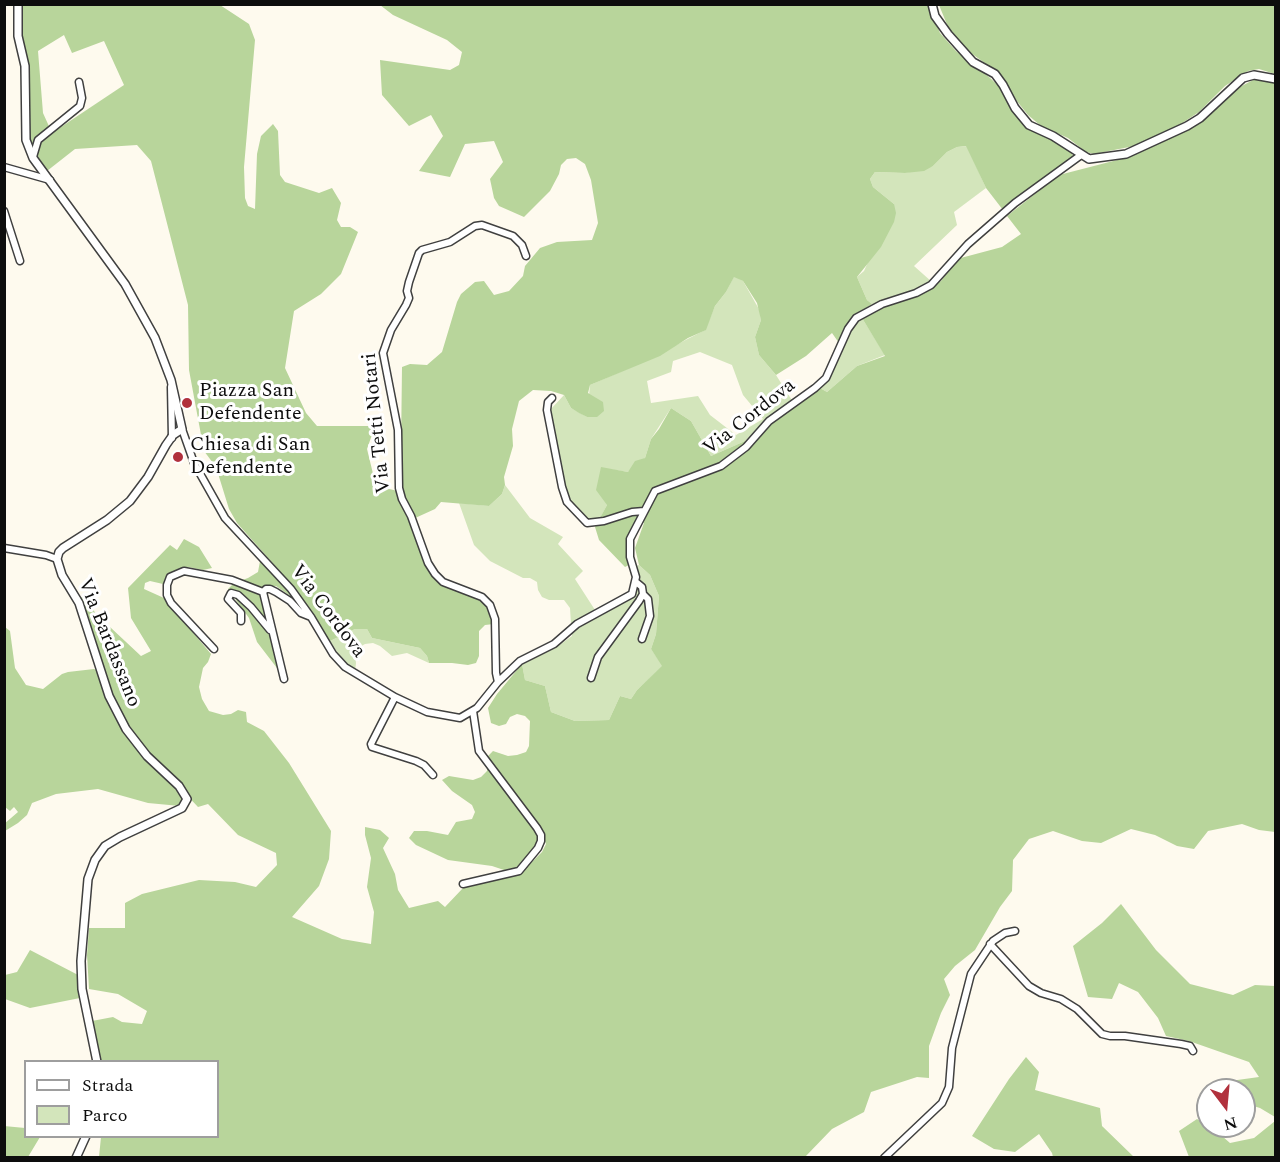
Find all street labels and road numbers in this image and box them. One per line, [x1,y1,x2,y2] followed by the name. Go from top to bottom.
[359,352,397,494] street label: Via Tetti Notari
[699,375,801,461] street label: Via Cordova
[284,561,370,663] street label: Via Cordova
[71,575,145,711] street label: Via Bardassano

